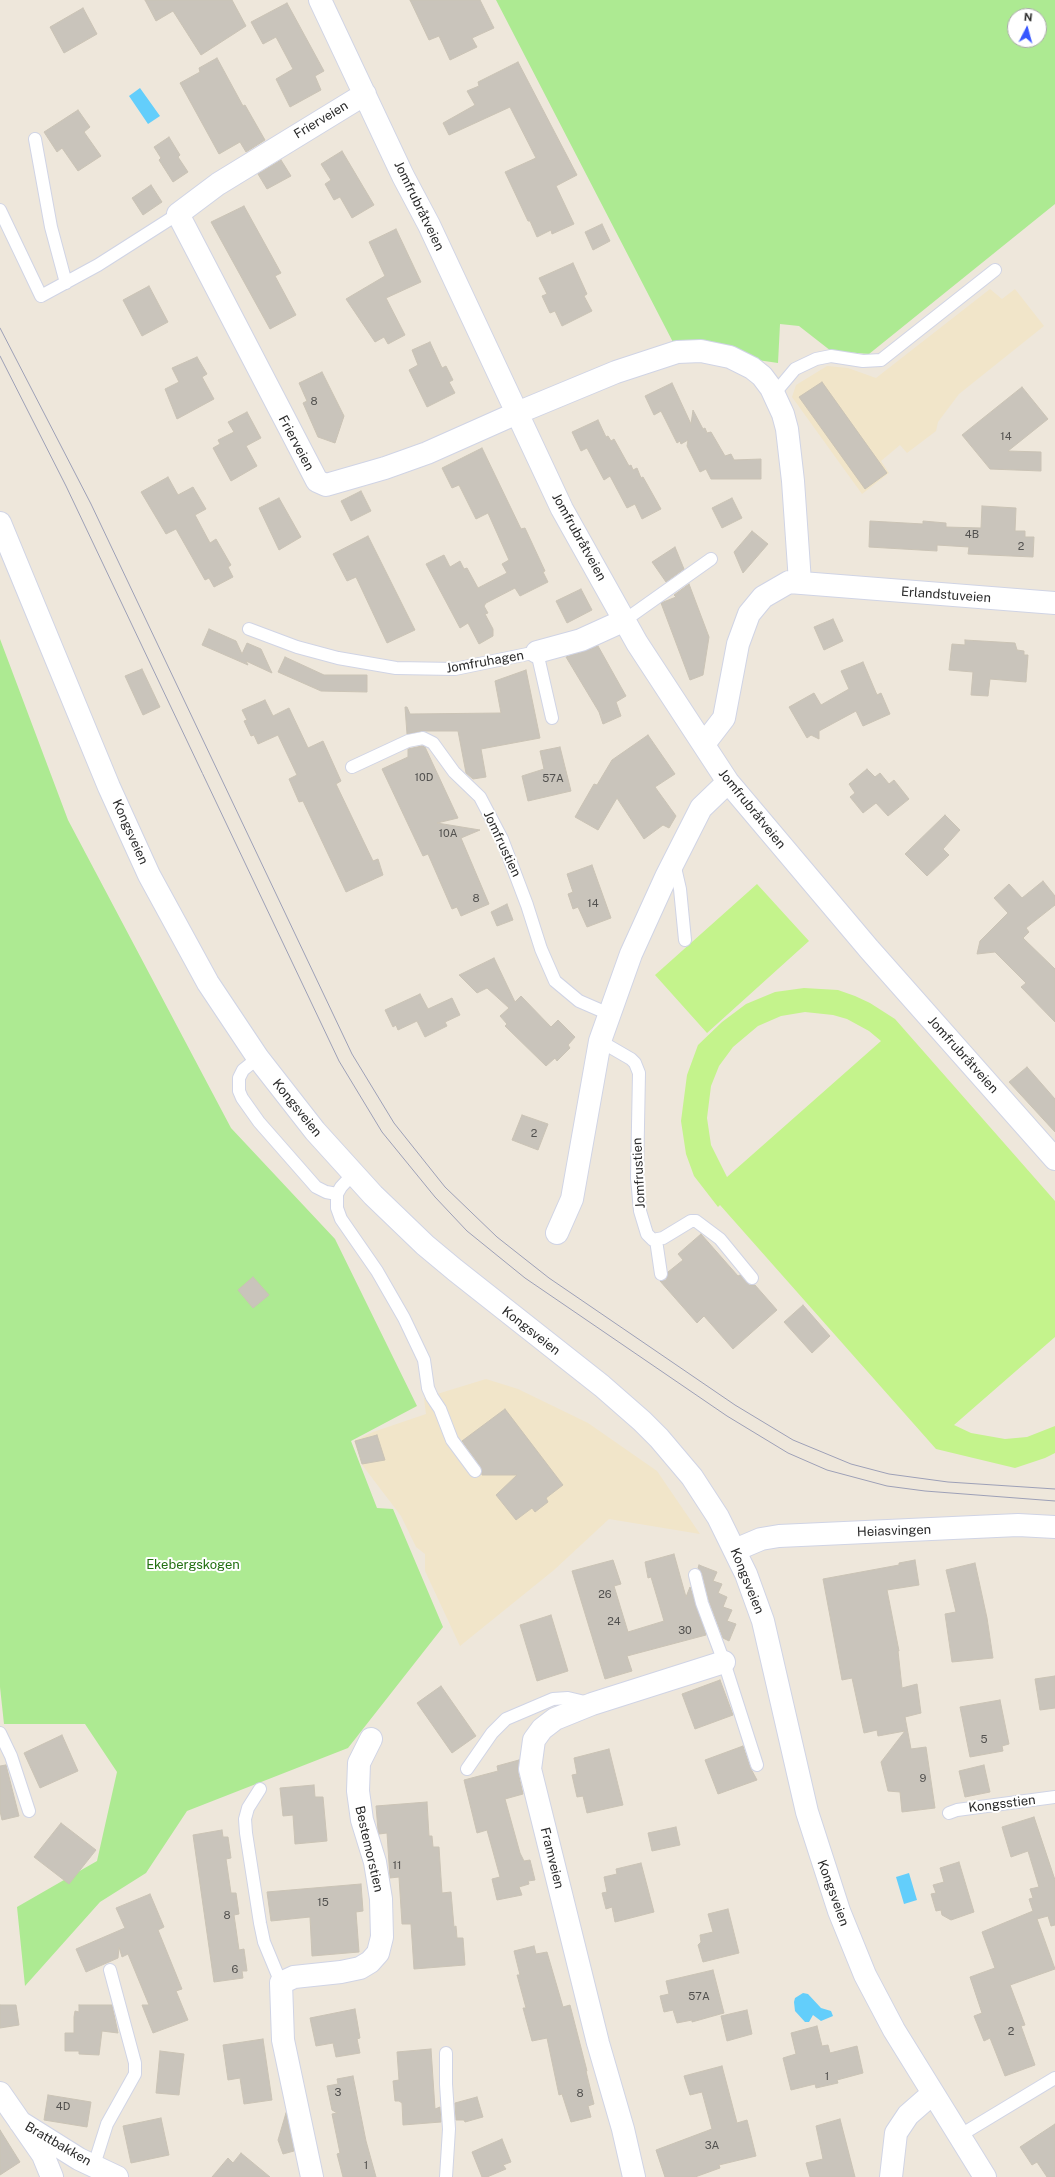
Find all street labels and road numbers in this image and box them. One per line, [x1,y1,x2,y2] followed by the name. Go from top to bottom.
[291,98,351,142] street label: Frierveien
[391,159,447,253] street label: Jomfrubråtveien
[275,413,317,473] street label: Frierveien
[548,490,610,584] street label: Jomfrubråtveien
[900,584,992,606] street label: Erlandstuveien
[445,647,525,677] street label: Jomfruhagen
[715,766,789,852] street label: Jomfrubråtveien
[109,797,151,867] street label: Kongsveien
[480,809,524,879] street label: Jomfrustien
[925,1013,1001,1097] street label: Jomfrubråtveien
[269,1076,325,1140] street label: Kongsveien
[629,1137,649,1209] street label: Jomfrustien
[499,1303,563,1359] street label: Kongsveien
[857,1522,931,1540] street label: Heiasvingen
[727,1546,767,1616] street label: Kongsveien
[968,1792,1036,1816] street label: Kongsstien
[352,1804,386,1894] street label: Bestemorstien
[537,1826,567,1890] street label: Framveien
[814,1858,852,1928] street label: Kongsveien
[22,2119,94,2169] street label: Brattbakken

